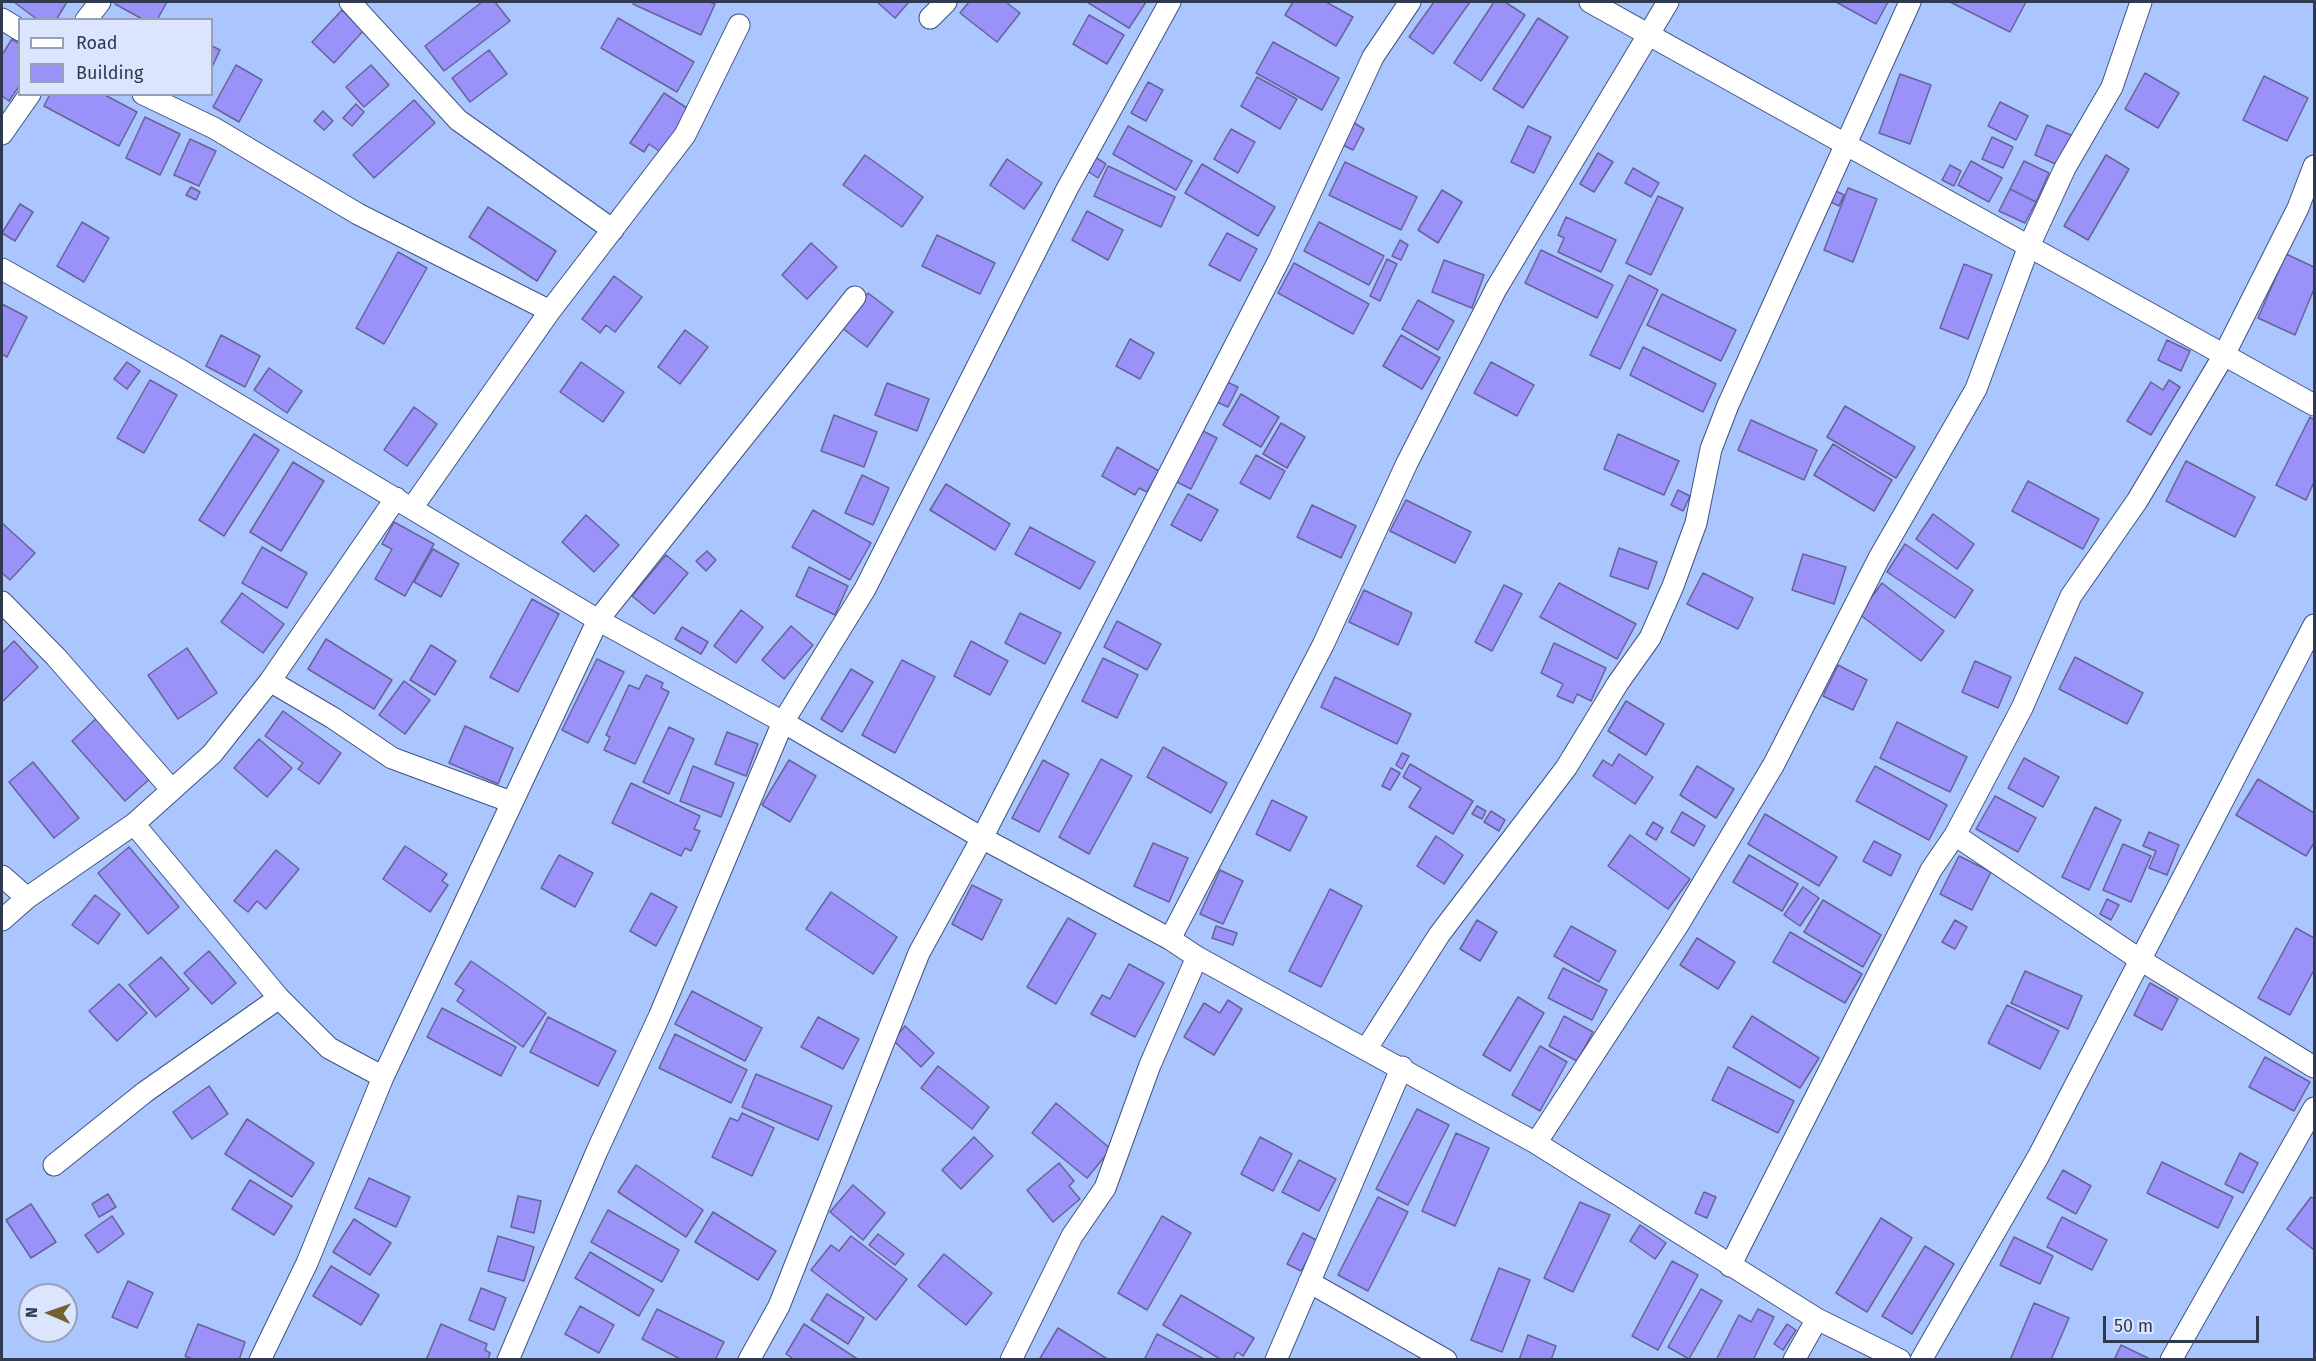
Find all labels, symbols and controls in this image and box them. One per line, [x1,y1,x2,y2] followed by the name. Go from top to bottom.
[18,18,213,96] legend
[76,32,118,54] text: Road
[76,62,143,84] text: Building
[18,1283,78,1343] north arrow
[2106,1304,2262,1342] scale bar
[22,1307,41,1318] text: N
[2114,1315,2153,1337] text: 50 m

